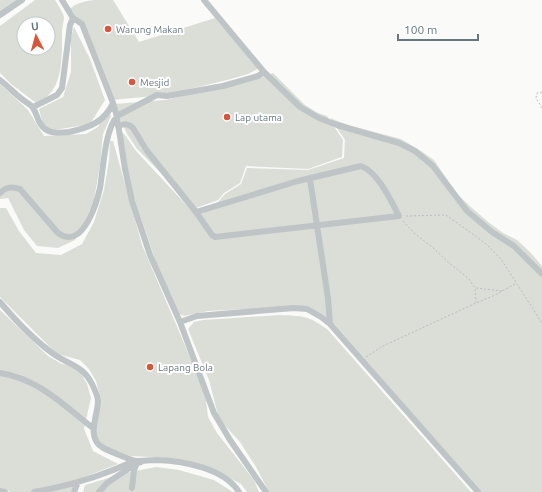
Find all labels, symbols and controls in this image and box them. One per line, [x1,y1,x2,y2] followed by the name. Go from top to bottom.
[16,16,56,56] north arrow
[398,16,478,42] scale bar
[30,20,39,32] text: U
[404,23,437,36] text: 100 m
[103,24,113,34] marker: Warung Makan
[116,24,183,35] place label: Warung Makan
[127,77,137,87] marker: Mesjid
[140,77,169,88] place label: Mesjid
[222,112,232,122] marker: Lap utama
[235,112,282,123] place label: Lap utama
[145,362,155,372] marker: Lapang Bola
[158,362,213,373] place label: Lapang Bola

